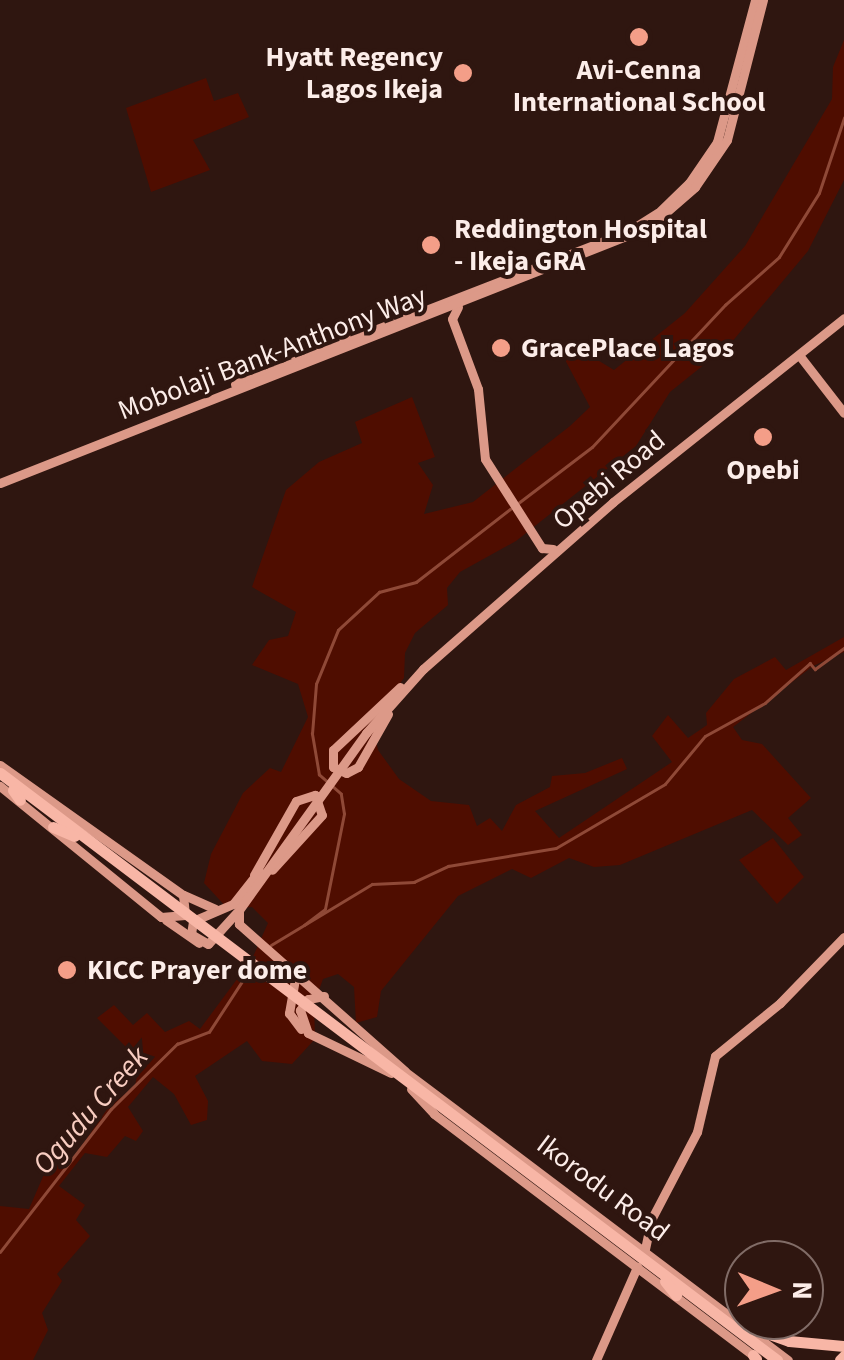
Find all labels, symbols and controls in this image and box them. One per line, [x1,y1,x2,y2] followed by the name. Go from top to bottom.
[628,26,650,48] marker: Avi-Cenna International School
[266,40,443,106] place label: Hyatt Regency Lagos Ikeja
[513,53,765,119] place label: Avi-Cenna International School
[452,62,474,84] marker: Hyatt Regency Lagos Ikeja
[454,212,707,278] place label: Reddington Hospital - Ikeja GRA
[418,232,444,258] marker: Reddington Hospital - Ikeja GRA
[113,279,431,427] street label: Mobolaji Bank-Anthony Way
[521,331,734,365] place label: GracePlace Lagos
[490,337,512,359] marker: GracePlace Lagos
[546,423,672,537] street label: Opebi Road
[752,426,774,448] marker: Opebi
[726,453,800,487] place label: Opebi
[87,953,307,987] place label: KICC Prayer dome
[56,959,78,981] marker: KICC Prayer dome
[26,1040,156,1182] water label: Ogudu Creek
[530,1127,676,1249] street label: Ikorodu Road
[724,1240,824,1340] north arrow
[782,1281,822,1300] text: N

